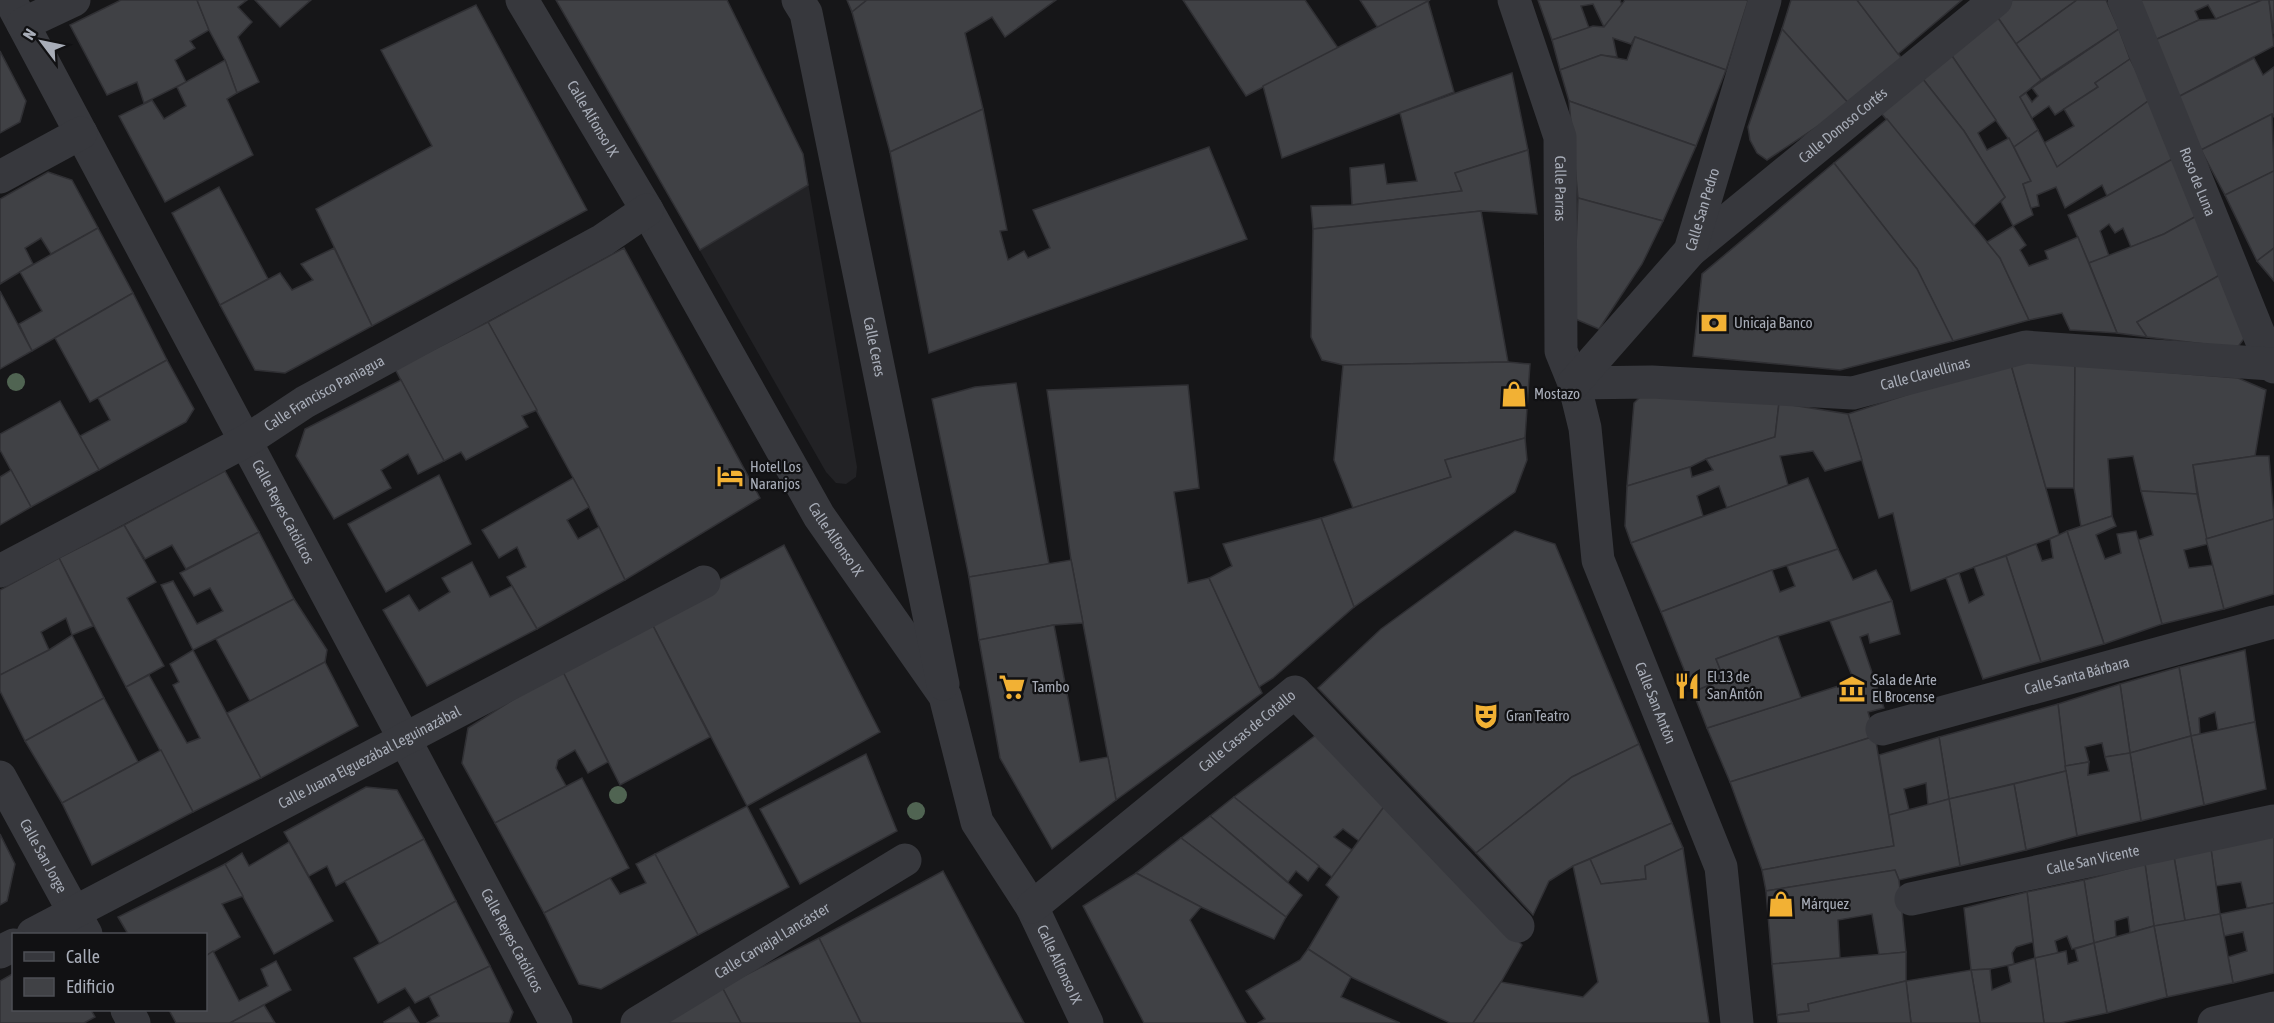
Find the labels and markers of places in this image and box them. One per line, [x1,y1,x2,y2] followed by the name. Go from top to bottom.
[1699,308,1729,338] bank icon: Unicaja Banco
[1734,314,1813,331] place label: Unicaja Banco
[1499,379,1529,409] shop icon: Mostazo
[1534,385,1580,402] place label: Mostazo
[750,458,801,492] place label: Hotel Los Naranjos
[715,461,745,491] hotel icon: Hotel Los Naranjos
[1707,668,1763,702] place label: El 13 de San Antón
[1672,671,1702,701] restaurant icon: El 13 de San Antón
[1872,671,1937,705] place label: Sala de Arte El Brocense
[997,672,1027,702] supermarket icon: Tambo
[1837,674,1867,704] museum icon: Sala de Arte El Brocense
[1032,678,1069,695] place label: Tambo
[1471,701,1501,731] theatre icon: Gran Teatro
[1506,707,1570,724] place label: Gran Teatro
[1766,889,1796,919] shop icon: Márquez
[1801,895,1850,912] place label: Márquez

